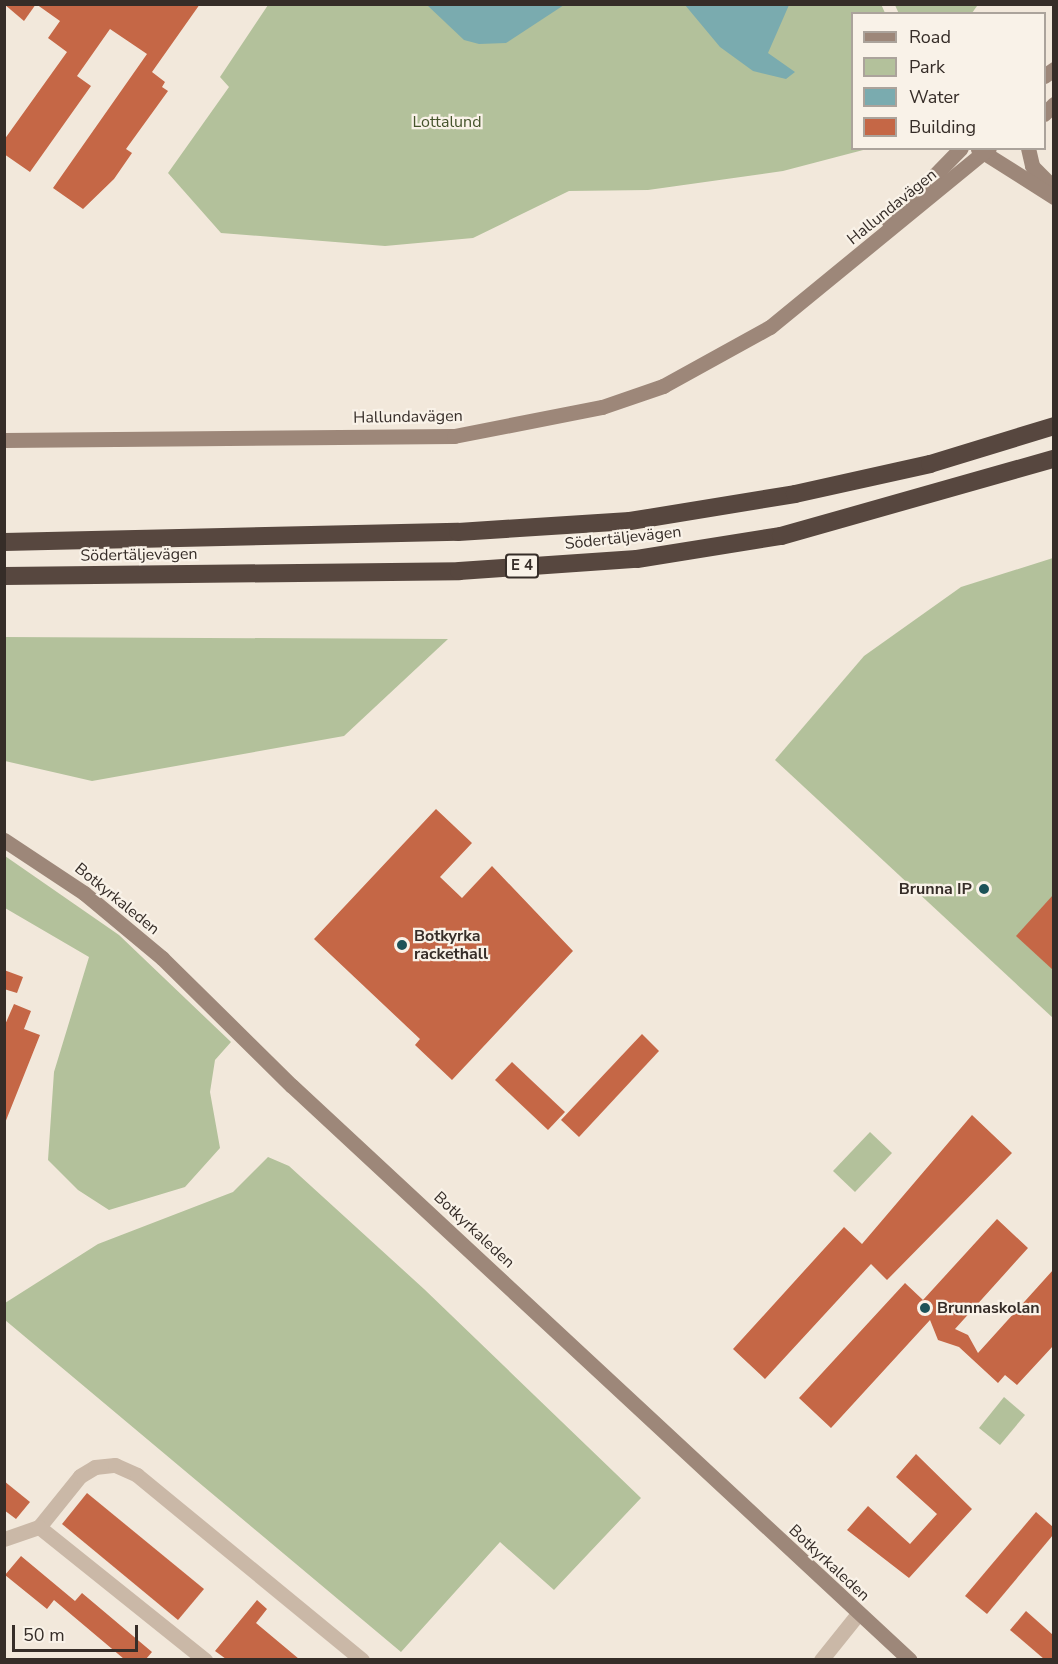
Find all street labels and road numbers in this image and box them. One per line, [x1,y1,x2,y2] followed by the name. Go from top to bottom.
[843,165,941,249] street label: Hallundavägen
[353,406,463,428] street label: Hallundavägen
[564,522,682,554] street label: Södertäljevägen
[80,544,198,566] street label: Södertäljevägen
[504,554,540,578] road number: E 4
[71,859,163,939] street label: Botkyrkaleden
[430,1188,518,1272] street label: Botkyrkaleden
[785,1521,873,1605] street label: Botkyrkaleden

